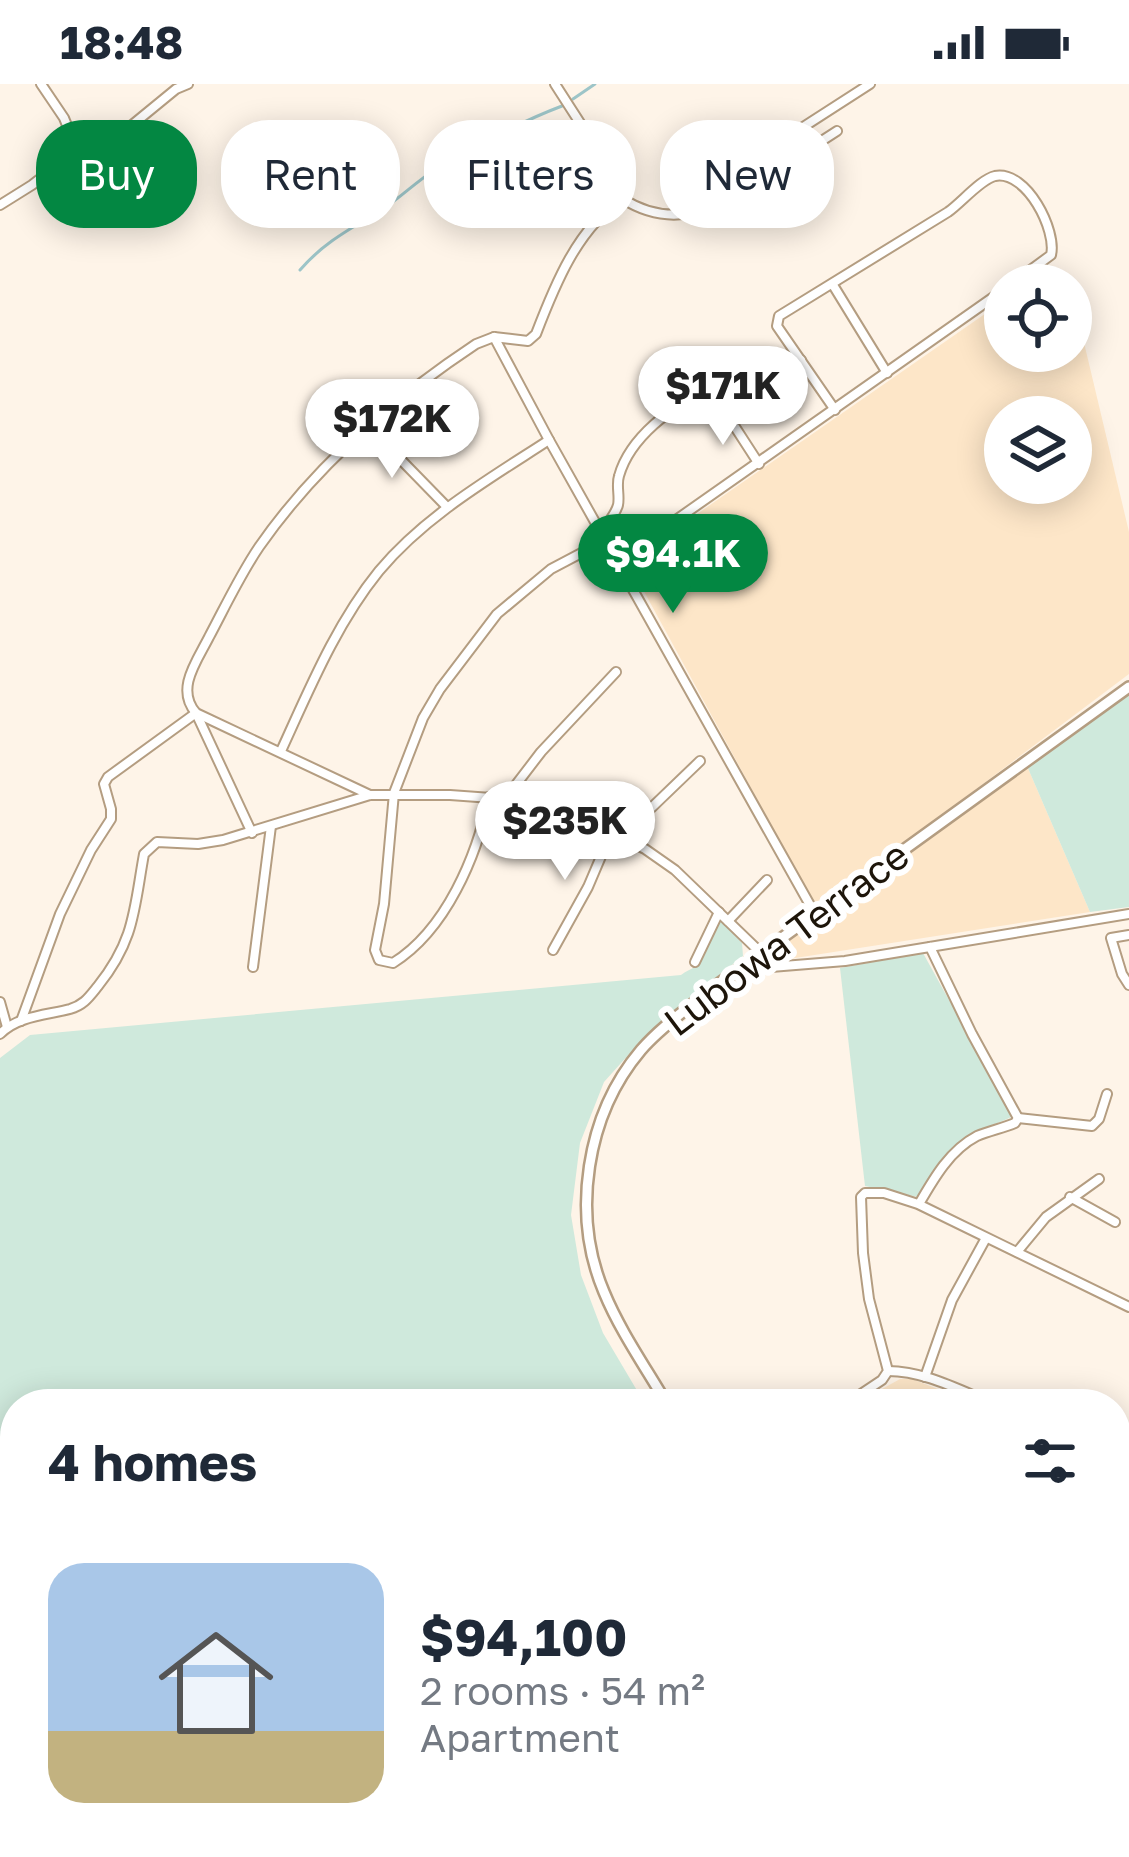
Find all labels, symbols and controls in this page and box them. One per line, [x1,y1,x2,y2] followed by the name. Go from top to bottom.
[60,15,183,69] text: 18:48
[36,120,197,228] chip: Buy
[221,120,400,228] chip: Rent
[424,120,636,228] chip: Filters
[660,120,834,228] chip: New
[984,264,1092,504] map controls
[984,264,1092,372] button: locate
[639,346,807,448] pin: $171K
[665,361,781,408] text: $171K
[308,379,476,481] pin: $172K
[332,394,452,441] text: $172K
[984,396,1092,504] button: layers
[575,514,771,616] pin: $94.1K
[605,529,741,576] text: $94.1K
[481,781,649,883] pin: $235K
[502,796,628,843] text: $235K
[655,831,917,1045] street label: Lubowa Terrace
[1017,1428,1083,1494] icon: filters
[48,1431,257,1492] text: 4 homes
[420,1606,627,1667] text: $94,100
[144,1611,288,1755] icon: home
[420,1667,705,1714] text: 2 rooms · 54 m²
[420,1714,620,1761] text: Apartment

